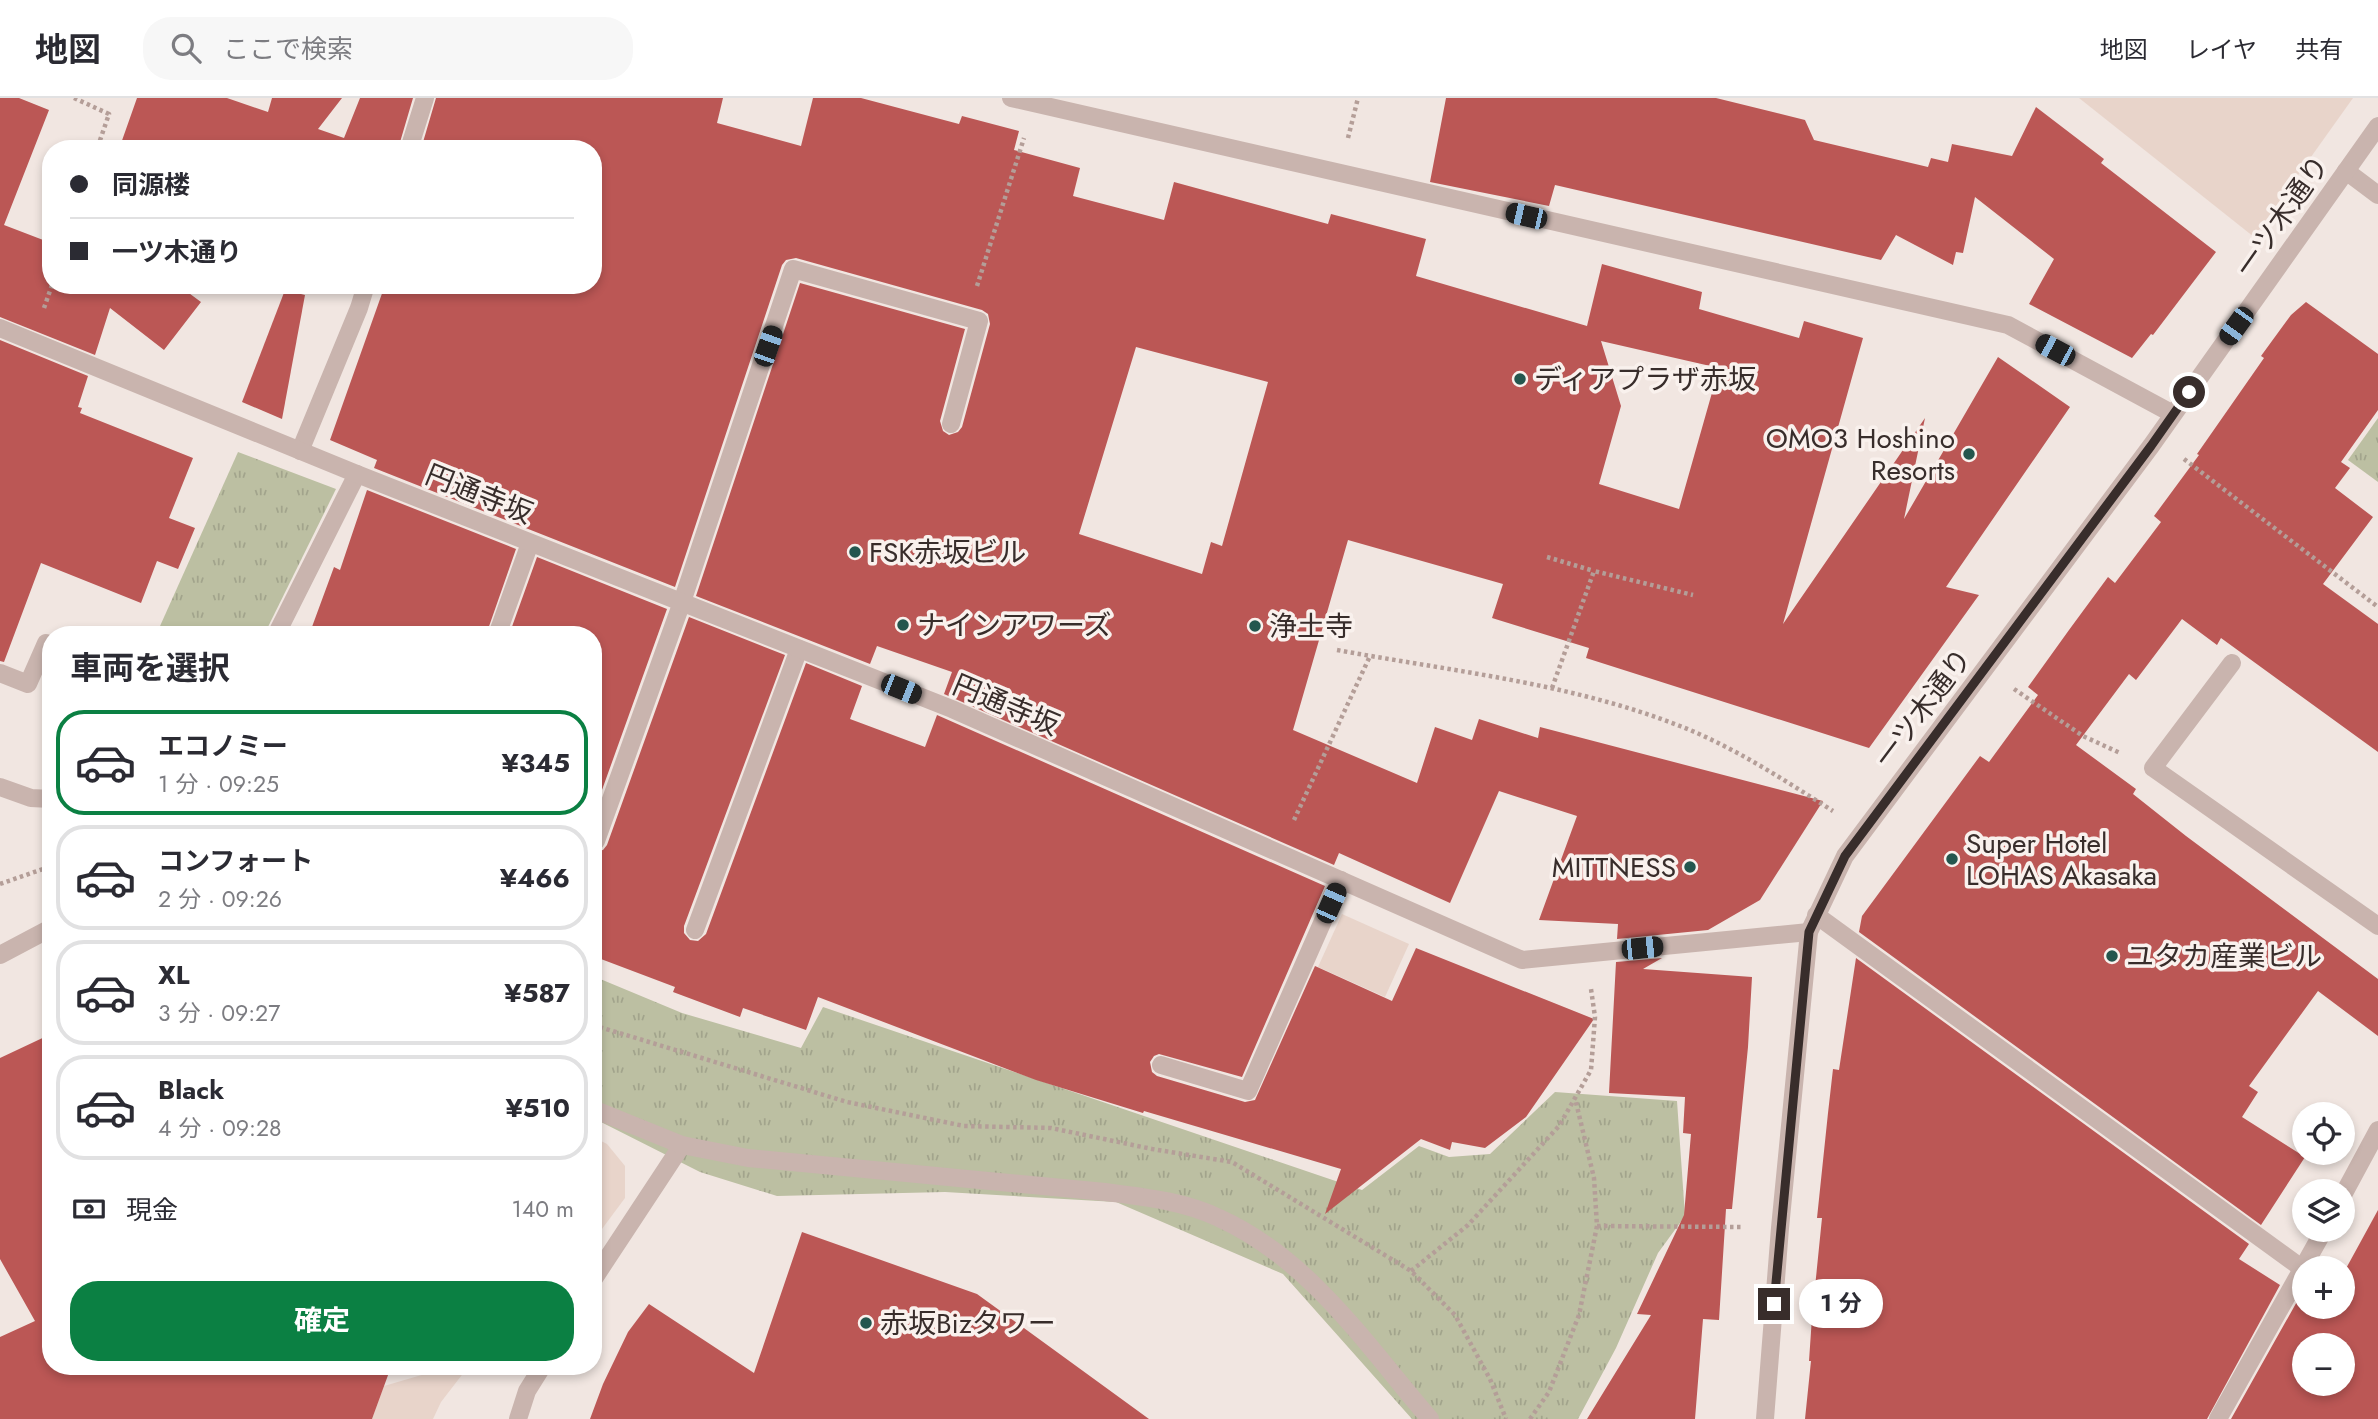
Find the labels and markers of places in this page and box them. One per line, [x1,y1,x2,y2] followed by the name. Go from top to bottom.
[1534,359,1756,400] place label: ディアプラザ赤坂
[1512,371,1528,387] marker: ディアプラザ赤坂
[1766,418,1955,491] place label: OMO3 Hoshino Resorts
[1961,446,1977,462] marker: OMO3 Hoshino Resorts
[869,532,1026,573] place label: FSK赤坂ビル
[847,544,863,560] marker: FSK赤坂ビル
[917,605,1112,646] place label: ナインアワーズ
[1269,606,1353,647] place label: 浄土寺
[895,617,911,633] marker: ナインアワーズ
[1247,618,1263,634] marker: 浄土寺
[1966,823,2157,896] place label: Super Hotel LOHAS Akasaka
[1552,847,1676,888] place label: MITTNESS
[1944,851,1960,867] marker: Super Hotel LOHAS Akasaka
[1682,859,1698,875] marker: MITTNESS
[2126,936,2322,977] place label: ユタカ産業ビル
[2104,948,2120,964] marker: ユタカ産業ビル
[880,1303,1056,1344] place label: 赤坂Bizタワー
[858,1315,874,1331] marker: 赤坂Bizタワー

